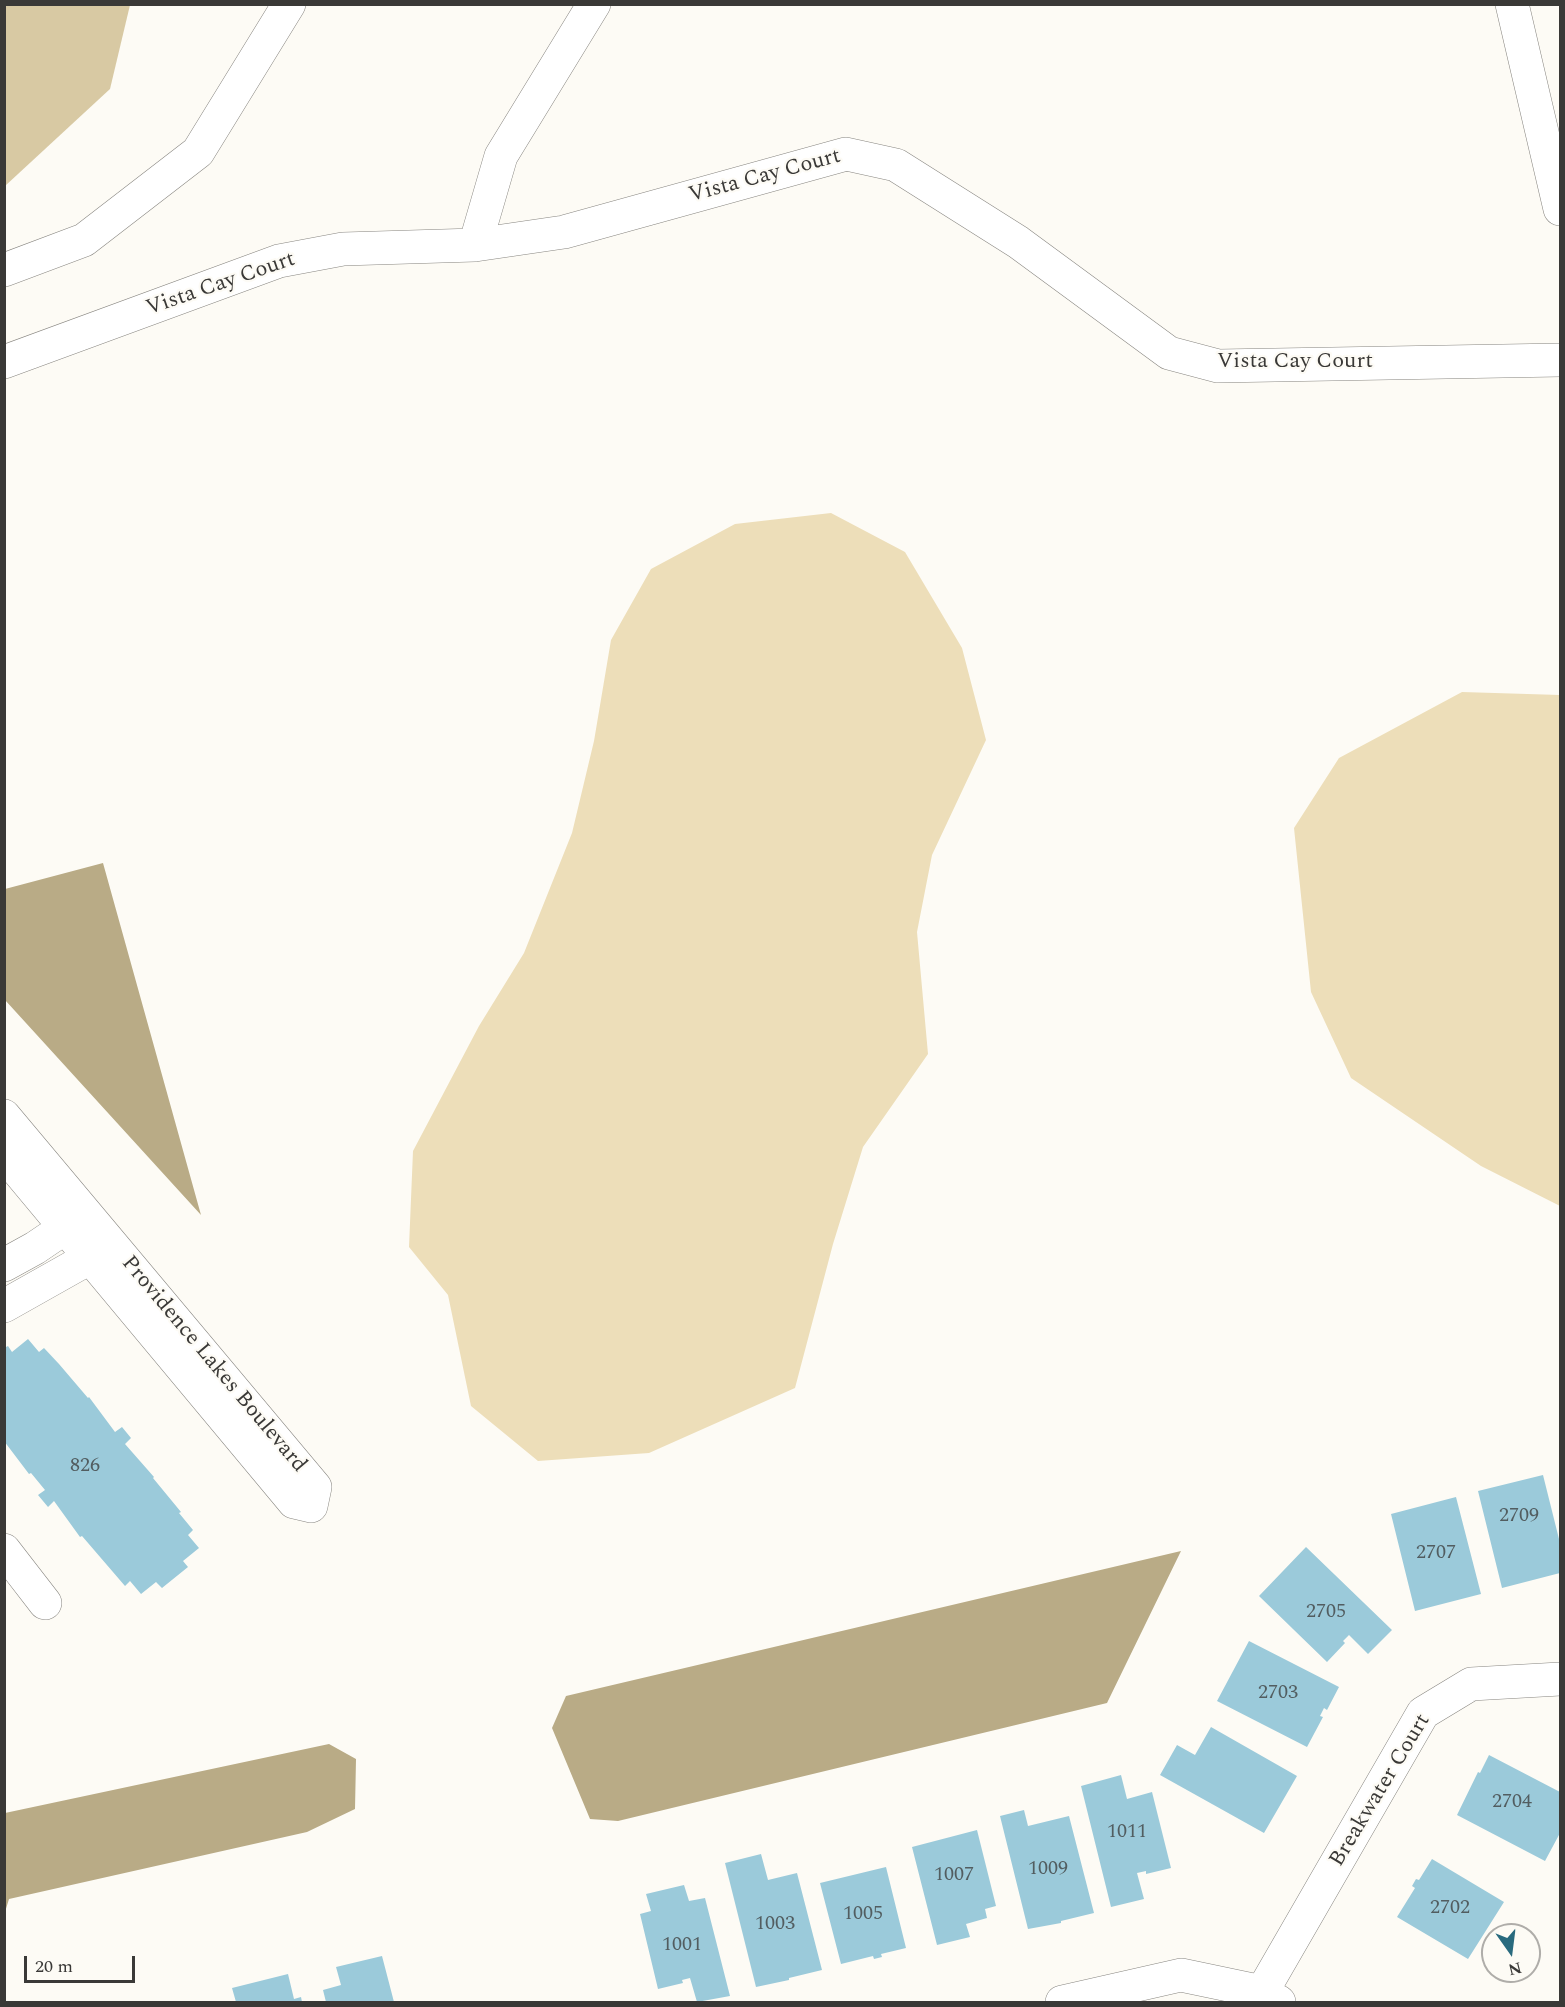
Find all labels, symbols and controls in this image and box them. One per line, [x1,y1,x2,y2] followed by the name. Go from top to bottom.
[686,144,844,210] street label: Vista Cay Court
[143,247,299,323] street label: Vista Cay Court
[1217,350,1373,376] street label: Vista Cay Court
[115,1251,311,1479] street label: Providence Lakes Boulevard
[70,1455,100,1479] house number: 826
[1499,1505,1539,1529] house number: 2709
[1416,1542,1456,1566] house number: 2707
[1306,1601,1346,1625] house number: 2705
[1258,1682,1298,1706] house number: 2703
[1325,1710,1437,1872] street label: Breakwater Court
[1492,1791,1532,1815] house number: 2704
[1107,1821,1147,1845] house number: 1011
[1028,1858,1068,1882] house number: 1009
[934,1864,974,1888] house number: 1007
[1430,1897,1470,1921] house number: 2702
[843,1903,883,1927] house number: 1005
[755,1913,795,1937] house number: 1003
[1481,1923,1541,1983] north arrow
[662,1934,702,1958] house number: 1001
[27,1944,138,1982] scale bar
[35,1953,73,1980] text: 20 m
[1506,1955,1524,1982] text: N

